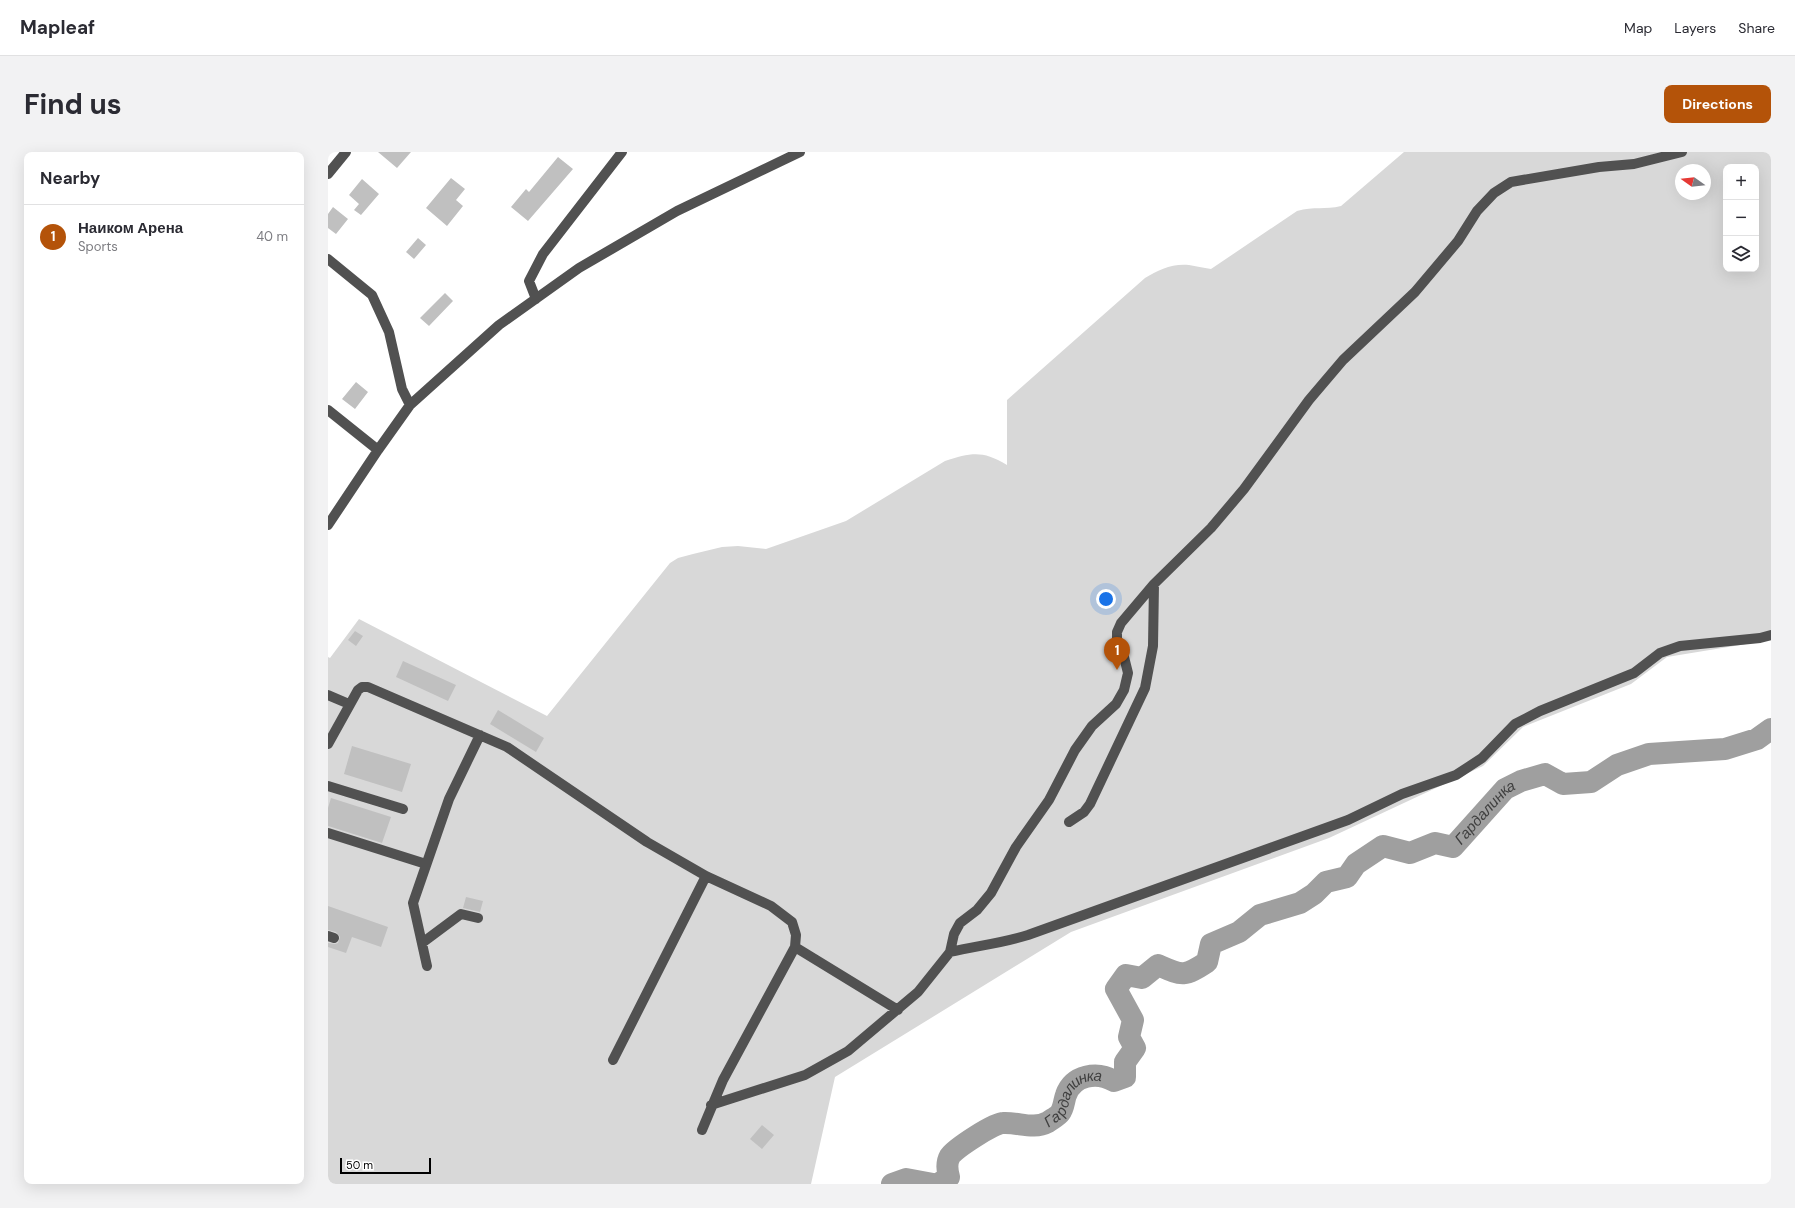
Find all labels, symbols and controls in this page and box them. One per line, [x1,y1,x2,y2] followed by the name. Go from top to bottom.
[20,15,95,40] text: Mapleaf
[1624,19,1652,37] text: Map
[1674,19,1716,37] text: Layers
[1738,19,1775,37] text: Share
[1664,85,1771,123] button: Directions
[24,86,122,123] text: Find us
[1675,164,1711,200] north arrow
[1723,164,1759,272] map controls
[1723,164,1759,200] button: +
[40,167,100,189] text: Nearby
[1723,200,1759,236] button: −
[78,218,183,238] text: Наиком Арена
[51,228,55,245] text: 1
[256,228,288,245] text: 40 m
[1723,236,1759,272] button: layers
[78,238,118,255] text: Sports
[1096,589,1116,609] your location
[1104,637,1130,670] pin: 1
[1450,776,1519,849] water label: Гардалинка
[1040,1066,1103,1132] water label: Гардалинка
[340,1156,431,1175] scale bar
[346,1158,373,1172] text: 50 m

